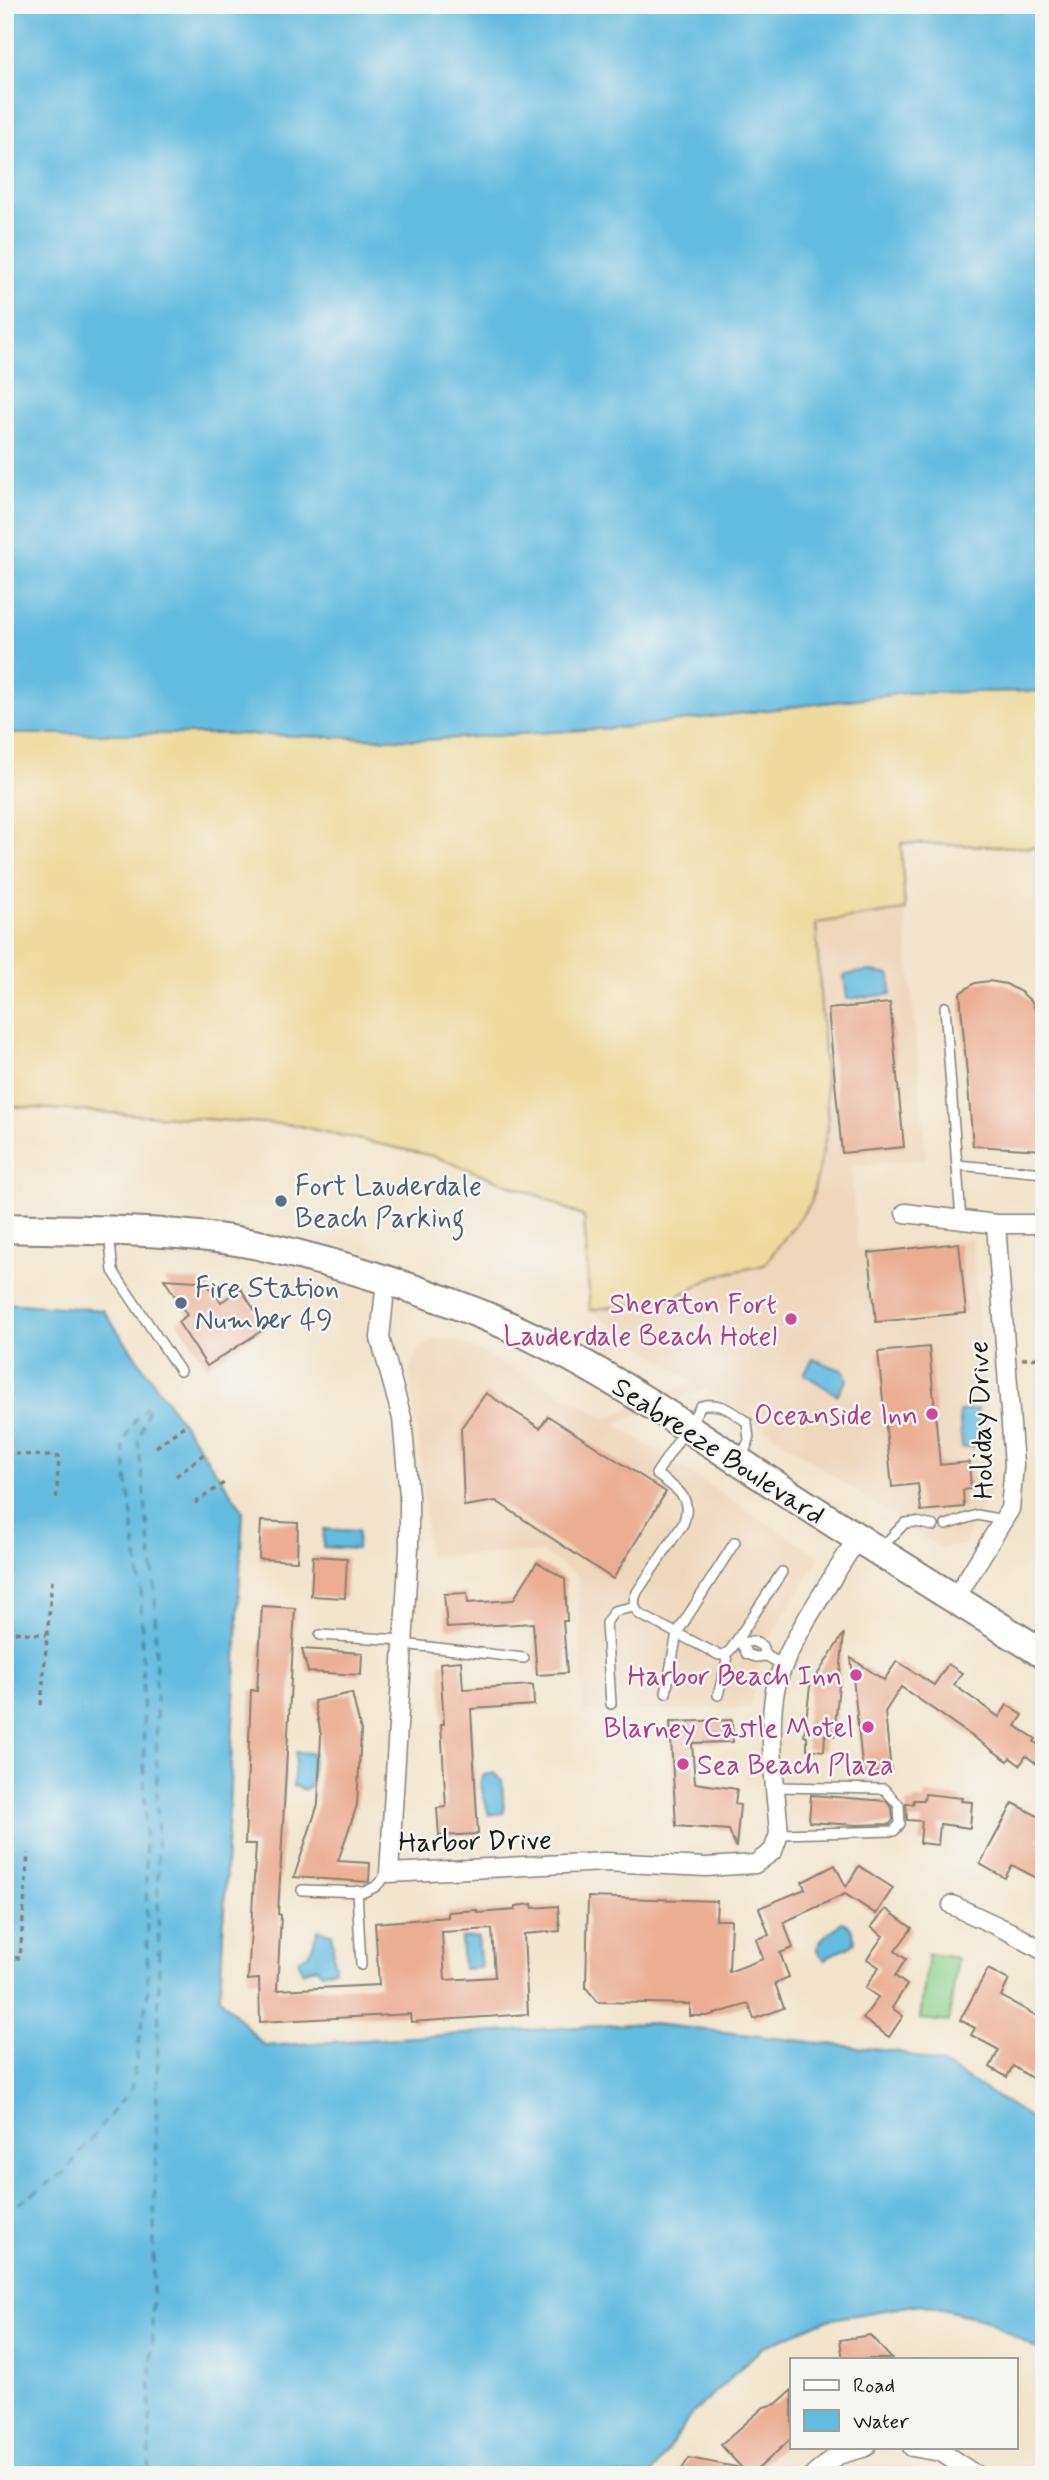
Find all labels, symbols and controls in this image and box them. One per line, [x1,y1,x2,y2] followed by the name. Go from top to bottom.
[295,1169,482,1241] place label: Fort Lauderdale Beach Parking
[273,1193,289,1209] marker: Fort Lauderdale Beach Parking
[195,1271,339,1340] place label: Fire Station Number 49
[504,1287,777,1356] place label: Sheraton Fort Lauderdale Beach Hotel
[173,1295,189,1311] marker: Fire Station Number 49
[783,1311,799,1327] marker: Sheraton Fort Lauderdale Beach Hotel
[961,1340,1004,1500] street label: Holiday Drive
[604,1369,831,1535] street label: Seabreeze Boulevard
[754,1398,918,1435] place label: Oceanside Inn
[924,1406,940,1422] marker: Oceanside Inn
[628,1659,842,1696] place label: Harbor Beach Inn
[848,1667,864,1683] marker: Harbor Beach Inn
[603,1711,854,1748] place label: Blarney Castle Motel
[860,1719,876,1735] marker: Blarney Castle Motel
[697,1748,894,1785] place label: Sea Beach Plaza
[675,1756,691,1772] marker: Sea Beach Plaza
[398,1823,552,1862] street label: Harbor Drive
[790,2358,1018,2448] legend
[853,2372,895,2400] text: Road
[853,2408,909,2436] text: Water

